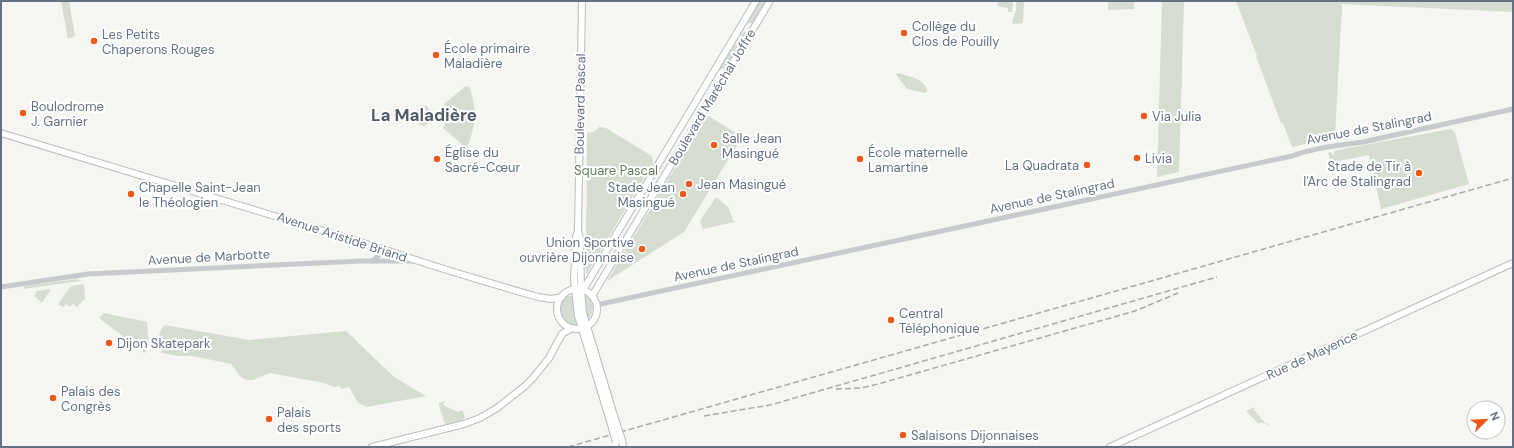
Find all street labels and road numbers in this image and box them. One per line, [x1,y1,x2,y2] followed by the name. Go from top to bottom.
[665,26,759,168] street label: Boulevard Maréchal Joffre
[571,53,589,155] street label: Boulevard Pascal
[1305,108,1433,148] street label: Avenue de Stalingrad
[988,174,1116,218] street label: Avenue de Stalingrad
[275,208,409,266] street label: Avenue Aristide Briand
[672,242,800,286] street label: Avenue de Stalingrad
[147,245,271,269] street label: Avenue de Marbotte
[1263,326,1361,384] street label: Rue de Mayence

